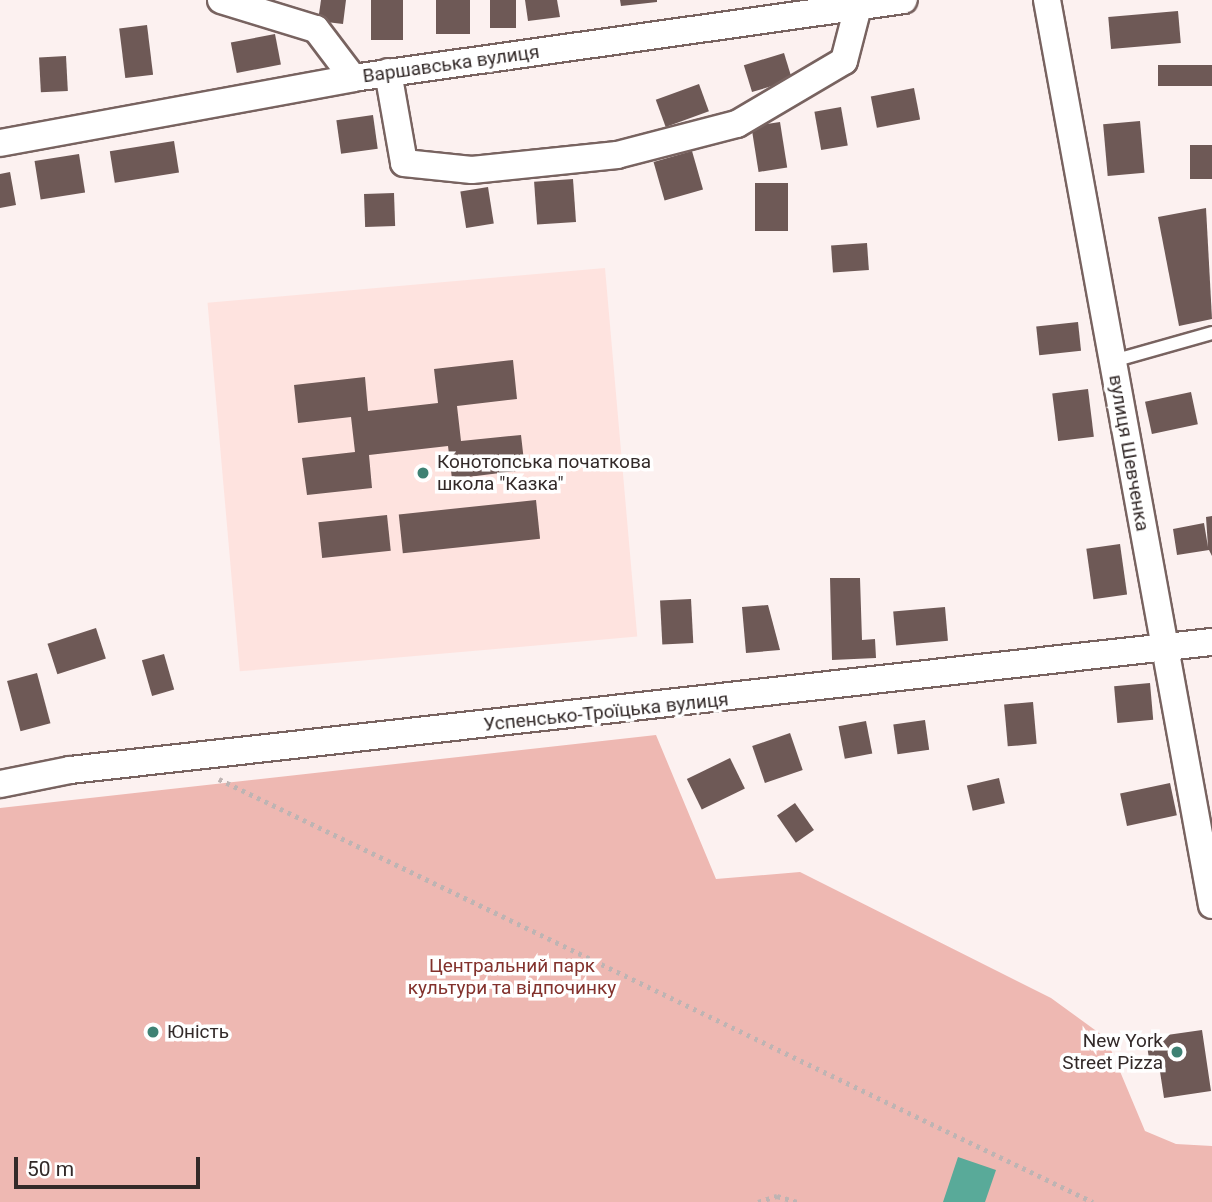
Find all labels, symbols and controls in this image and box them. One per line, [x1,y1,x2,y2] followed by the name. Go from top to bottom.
[361,40,541,88] street label: Варшавська вулиця
[1104,373,1154,533] street label: вулиця Шевченка
[437,451,651,495] place label: Конотопська початкова школа "Казка"
[415,465,431,481] marker: Конотопська початкова школа "Казка"
[482,688,730,736] street label: Успенсько-Троїцька вулиця
[408,955,616,999] park label: Центральний парк культури та відпочинку
[167,1021,229,1043] place label: Юність
[145,1024,161,1040] marker: Юність
[1062,1030,1163,1074] place label: New York Street Pizza
[1169,1044,1185,1060] marker: New York Street Pizza
[18,1142,203,1186] scale bar
[27,1157,74,1181] text: 50 m

